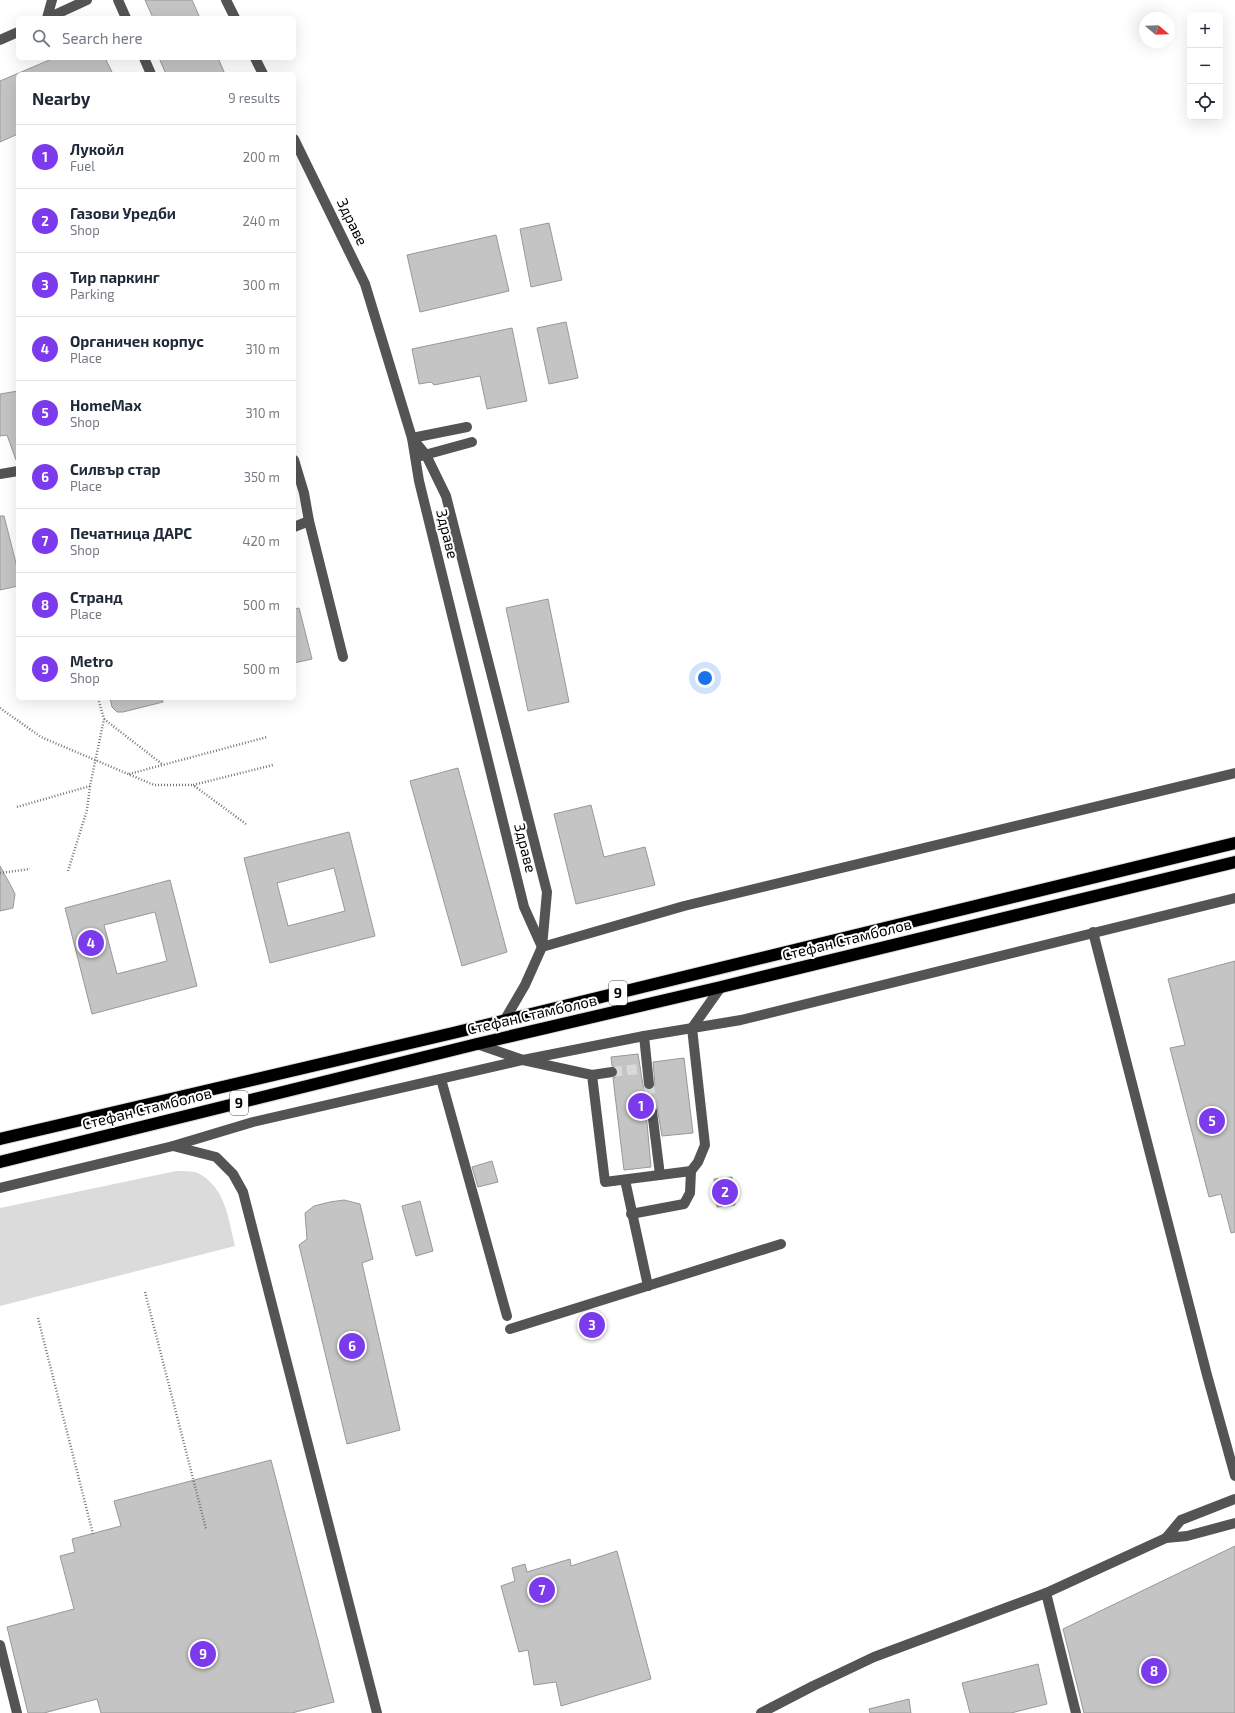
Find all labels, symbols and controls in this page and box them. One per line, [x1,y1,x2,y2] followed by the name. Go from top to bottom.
[1139,12,1175,48] north arrow
[1187,12,1223,120] map controls
[1187,12,1223,48] button: +
[16,16,296,60] search box
[30,27,52,49] icon: search
[62,29,143,47] text: Search here
[1187,48,1223,84] button: −
[1187,84,1223,120] button: locate
[32,88,90,108] text: Nearby
[228,90,280,106] text: 9 results
[70,140,124,158] text: Лукойл
[42,149,48,165] text: 1
[243,149,280,165] text: 200 m
[70,158,95,174] text: Fuel
[334,195,372,248] street label: Здраве
[70,204,176,222] text: Газови Уредби
[41,213,49,229] text: 2
[243,213,280,229] text: 240 m
[70,222,100,238] text: Shop
[70,268,160,286] text: Тир паркинг
[41,277,49,293] text: 3
[243,277,280,293] text: 300 m
[70,286,115,302] text: Parking
[70,332,204,350] text: Органичен корпус
[41,341,49,357] text: 4
[245,341,280,357] text: 310 m
[70,350,102,366] text: Place
[70,396,142,414] text: HomeMax
[41,405,49,421] text: 5
[245,405,280,421] text: 310 m
[70,414,100,430] text: Shop
[70,460,161,478] text: Силвър стар
[41,469,49,485] text: 6
[244,469,280,485] text: 350 m
[70,478,102,494] text: Place
[433,507,463,560] street label: Здраве
[70,524,192,542] text: Печатница ДАРС
[42,533,48,549] text: 7
[243,533,280,549] text: 420 m
[70,542,100,558] text: Shop
[70,588,123,606] text: Странд
[41,597,49,613] text: 8
[243,597,280,613] text: 500 m
[70,606,102,622] text: Place
[70,652,113,670] text: Metro
[41,661,49,677] text: 9
[243,661,280,677] text: 500 m
[695,668,715,688] your location
[70,670,100,686] text: Shop
[511,821,541,874] street label: Здраве
[780,914,913,964] street label: Стефан Стамболов
[78,928,104,958] pin: 4
[609,981,627,1005] road number: 9
[465,990,598,1038] street label: Стефан Стамболов
[80,1083,213,1133] street label: Стефан Стамболов
[230,1091,248,1115] road number: 9
[628,1091,654,1121] pin: 1
[1199,1106,1225,1136] pin: 5
[712,1177,738,1207] pin: 2
[579,1310,605,1340] pin: 3
[339,1331,365,1361] pin: 6
[529,1575,555,1605] pin: 7
[190,1639,216,1669] pin: 9
[1141,1656,1167,1686] pin: 8

